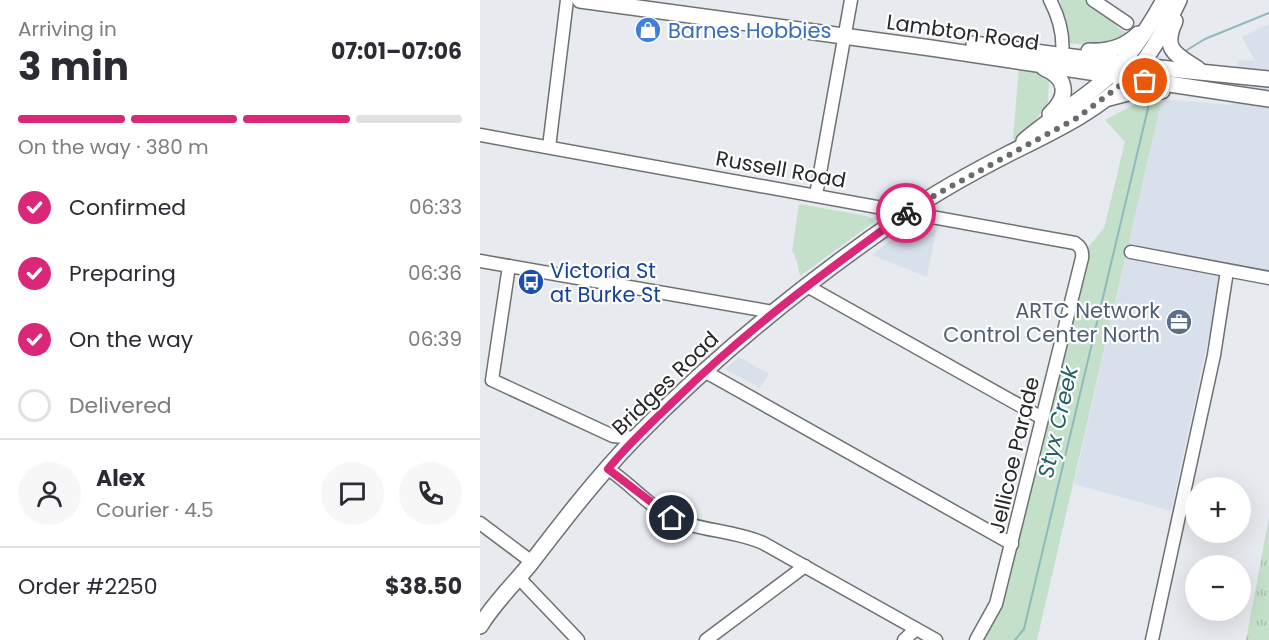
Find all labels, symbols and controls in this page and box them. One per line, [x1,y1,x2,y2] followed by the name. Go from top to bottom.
[885,7,1041,57] street label: Lambton Road
[18,15,117,43] text: Arriving in
[633,15,663,45] shop icon: Barnes Hobbies
[668,16,831,45] place label: Barnes Hobbies
[331,36,462,67] text: 07:01–07:06
[18,39,129,94] text: 3 min
[1119,55,1170,106] pin
[1128,64,1161,97] icon: bag
[18,133,209,161] text: On the way · 380 m
[714,143,848,195] street label: Russell Road
[876,183,936,243] courier
[18,191,51,224] icon: check
[69,192,186,223] text: Confirmed
[409,193,462,221] text: 06:33
[890,197,923,230] icon: bike
[550,256,661,309] place label: Victoria St at Burke St
[18,257,51,290] icon: check
[69,258,176,289] text: Preparing
[408,259,462,287] text: 06:36
[516,267,546,297] bus stop icon: Victoria St at Burke St
[943,296,1160,349] place label: ARTC Network Control Center North
[1164,307,1194,337] office icon: ARTC Network Control Center North
[18,323,51,356] icon: check
[69,324,193,355] text: On the way
[605,324,725,442] street label: Bridges Road
[408,325,462,353] text: 06:39
[1030,361,1086,481] water label: Styx Creek
[982,374,1046,536] street label: Jellicoe Parade
[69,390,172,421] text: Delivered
[18,462,81,525] button: person
[321,462,384,525] button: chat
[399,462,462,525] button: phone
[96,463,145,494] text: Alex
[1185,477,1251,621] map controls
[1185,477,1251,543] button: +
[646,492,697,543] pin
[96,496,214,524] text: Courier · 4.5
[655,501,688,534] icon: home
[1185,555,1251,621] button: −
[18,571,158,602] text: Order #2250
[385,571,462,602] text: $38.50

